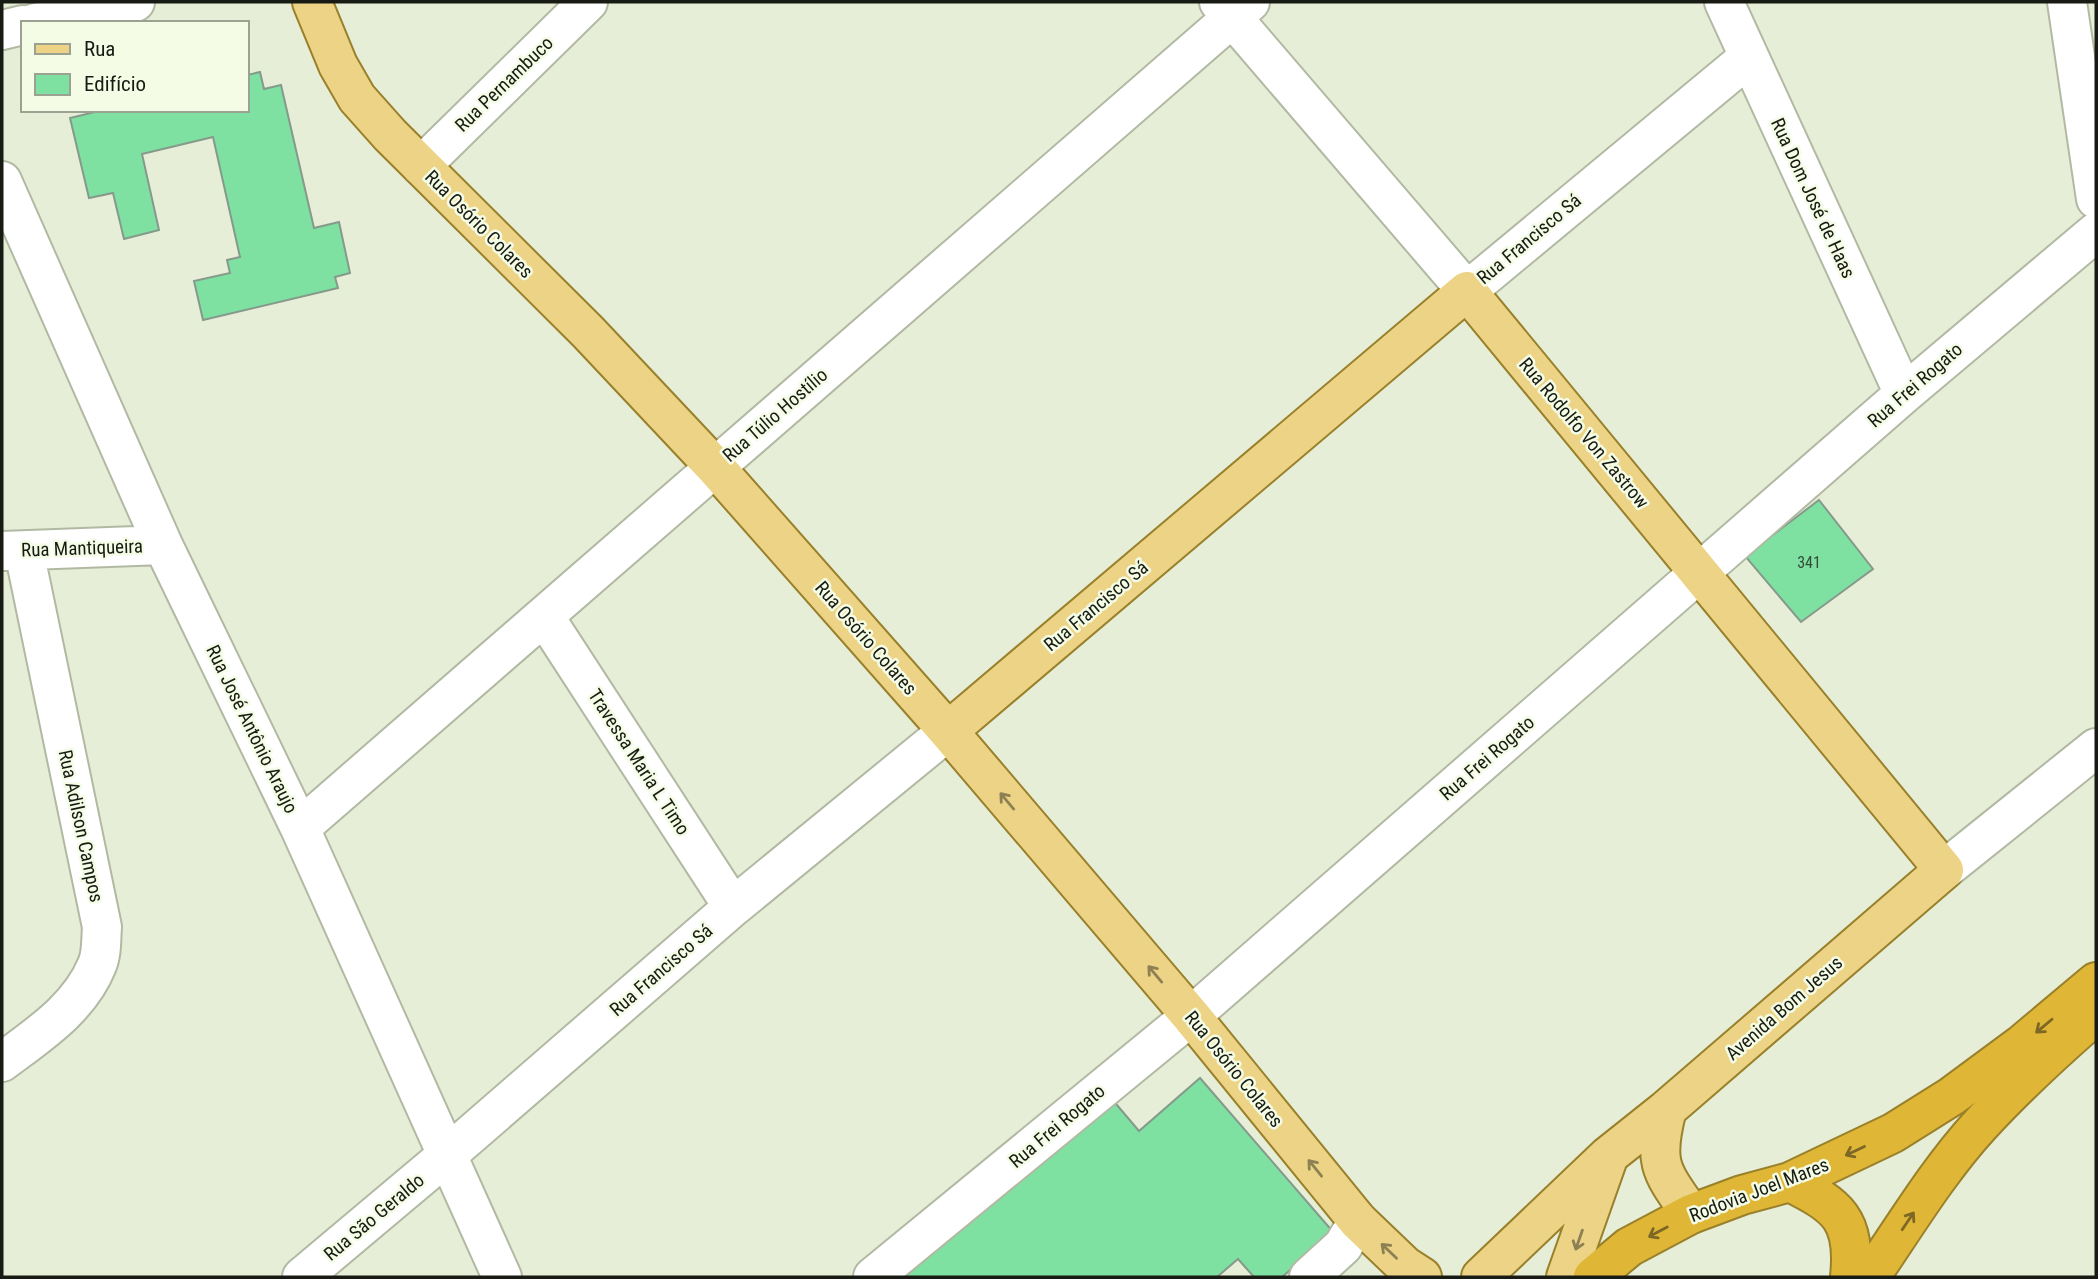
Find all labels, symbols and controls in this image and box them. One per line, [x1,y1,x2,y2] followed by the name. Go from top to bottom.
[21,21,248,112] legend
[450,32,558,136] street label: Rua Pernambuco
[84,37,115,61] text: Rua
[84,72,146,96] text: Edifício
[1766,114,1860,282] street label: Rua Dom José de Haas
[420,165,538,283] street label: Rua Osório Colares
[1472,189,1586,289] street label: Rua Francisco Sá
[1863,338,1967,432] street label: Rua Frei Rogato
[1514,353,1654,513] street label: Rua Rodolfo Von Zastrow
[718,363,832,467] street label: Rua Túlio Hostílio
[21,534,143,562] street label: Rua Mantiqueira
[1797,553,1821,572] house number: 341
[1039,556,1153,656] street label: Rua Francisco Sá
[810,576,922,700] street label: Rua Osório Colares
[201,641,303,817] street label: Rua José Antônio Araujo
[583,685,695,839] street label: Travessa Maria L Timo
[1435,711,1539,805] street label: Rua Frei Rogato
[54,748,108,904] street label: Rua Adilson Campos
[999,792,1015,810] one-way arrow
[605,919,717,1021] street label: Rua Francisco Sá
[1721,951,1847,1065] street label: Avenida Bom Jesus
[1147,965,1163,983] one-way arrow
[1180,1006,1288,1132] street label: Rua Osório Colares
[2035,1018,2053,1033] one-way arrow
[1004,1079,1110,1173] street label: Rua Frei Rogato
[1845,1145,1866,1158] one-way arrow
[1686,1153,1832,1227] street label: Rodovia Joel Mares
[1307,1160,1323,1178] one-way arrow
[319,1168,429,1266] street label: Rua São Geraldo
[1901,1212,1915,1231] one-way arrow
[1648,1226,1669,1239] one-way arrow
[1572,1228,1584,1250] one-way arrow
[1381,1242,1398,1259] one-way arrow

